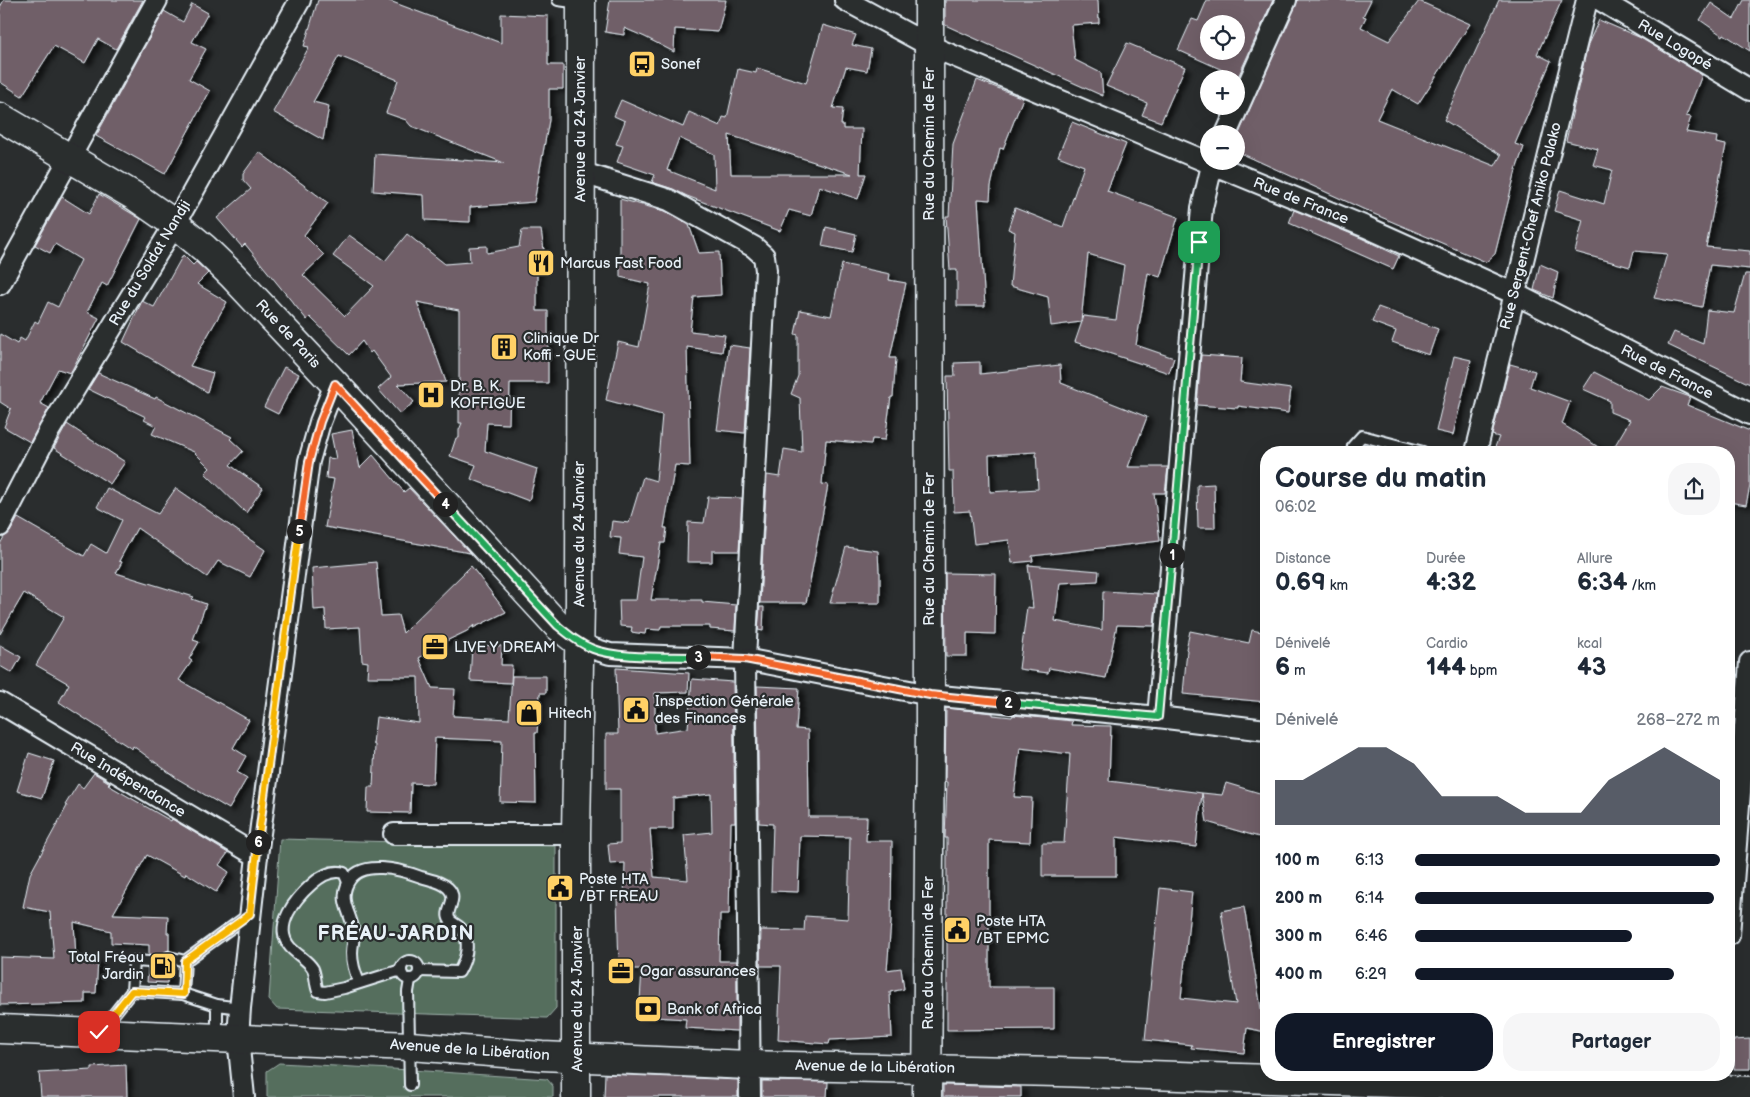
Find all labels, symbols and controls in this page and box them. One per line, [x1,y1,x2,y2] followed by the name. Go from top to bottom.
[1200,15,1245,170] map controls
[1200,15,1245,60] button: locate
[1634,15,1716,75] street label: Rue Logopé
[627,49,657,79] bus stop icon: Sonef
[571,55,590,202] street label: Avenue du 24 Janvier
[661,55,701,74] place label: Sonef
[920,67,939,221] street label: Rue du Chemin de Fer
[1200,70,1245,115] button: +
[1496,120,1566,332] street label: Rue Sergent-Chef Aniko Palako
[1200,125,1245,170] button: −
[1250,173,1352,229] street label: Rue de France
[105,197,195,329] street label: Rue du Soldat Nandji
[1178,221,1220,263] pin
[1185,228,1213,256] icon: arrive
[526,248,556,278] restaurant icon: Marcus Fast Food
[560,254,682,273] place label: Marcus Fast Food
[251,296,325,373] street label: Rue de Paris
[523,329,599,365] place label: Clinique Dr Koffi - GUE
[489,332,519,362] building icon: Clinique Dr Koffi - GUE
[1618,341,1717,404] street label: Rue de France
[450,377,526,413] place label: Dr. B. K. KOFFIGUE
[416,380,446,410] hospital icon: Dr. B. K. KOFFIGUE
[570,460,589,607] street label: Avenue du 24 Janvier
[1275,462,1487,495] text: Course du matin
[1668,463,1720,515] button: share
[920,472,939,626] street label: Rue du Chemin de Fer
[432,492,458,516] pin: 4
[441,496,450,513] text: 4
[1275,498,1316,517] text: 06:02
[286,518,312,544] pin: 5
[295,523,304,540] text: 5
[1160,542,1184,568] pin: 1
[1170,547,1175,564] text: 1
[1275,550,1331,567] text: Distance
[1426,550,1466,567] text: Durée
[1577,550,1613,567] text: Allure
[1275,567,1326,598] text: 0.69
[1426,567,1476,598] text: 4:32
[1577,567,1627,598] text: 6:34
[1326,577,1348,594] text: km
[1627,577,1656,594] text: /km
[420,632,450,662] office icon: LIVE Y DREAM
[1275,635,1330,652] text: Dénivelé
[1426,635,1468,652] text: Cardio
[1577,635,1602,652] text: kcal
[454,638,556,657] place label: LIVE Y DREAM
[686,644,710,670] pin: 3
[694,649,703,666] text: 3
[1275,652,1290,683] text: 6
[1426,652,1466,683] text: 144
[1577,652,1606,683] text: 43
[1290,662,1306,679] text: m
[1466,662,1497,679] text: bpm
[996,690,1020,716] pin: 2
[655,692,794,728] place label: Inspection Générale des Finances
[621,695,651,725] public building icon: Inspection Générale des Finances
[1004,695,1013,712] text: 2
[514,698,544,728] shop icon: Hitech
[548,704,592,723] place label: Hitech
[1275,711,1338,730] text: Dénivelé
[1637,711,1720,730] text: 268–272 m
[67,738,189,822] street label: Rue Indépendance
[246,830,270,854] pin: 6
[254,834,263,851] text: 6
[1275,851,1320,870] text: 100 m
[1355,851,1384,870] text: 6:13
[579,870,658,906] place label: Poste HTA /BT FREAU
[545,873,575,903] public building icon: Poste HTA /BT FREAU
[919,876,938,1030] street label: Rue du Chemin de Fer
[1275,889,1322,908] text: 200 m
[1355,889,1384,908] text: 6:14
[976,912,1049,948] place label: Poste HTA /BT EPMC
[942,915,972,945] public building icon: Poste HTA /BT EPMC
[318,920,474,946] district label: FRÉAU-JARDIN
[568,925,587,1072] street label: Avenue du 24 Janvier
[1275,927,1322,946] text: 300 m
[1355,927,1388,946] text: 6:46
[68,948,144,984] place label: Total Fréau Jardin
[148,951,178,981] fuel station icon: Total Fréau Jardin
[606,956,636,986] office icon: Ogar assurances
[640,962,756,981] place label: Ogar assurances
[1275,965,1322,984] text: 400 m
[1355,965,1387,984] text: 6:29
[633,994,663,1024] bank icon: Bank of Africa
[667,1000,762,1019] place label: Bank of Africa
[78,1011,120,1053] pin
[1275,1013,1493,1071] button: Enregistrer
[1503,1013,1720,1071] button: Partager
[85,1018,113,1046] icon: check
[390,1035,550,1065] street label: Avenue de la Libération
[795,1056,955,1078] street label: Avenue de la Libération

